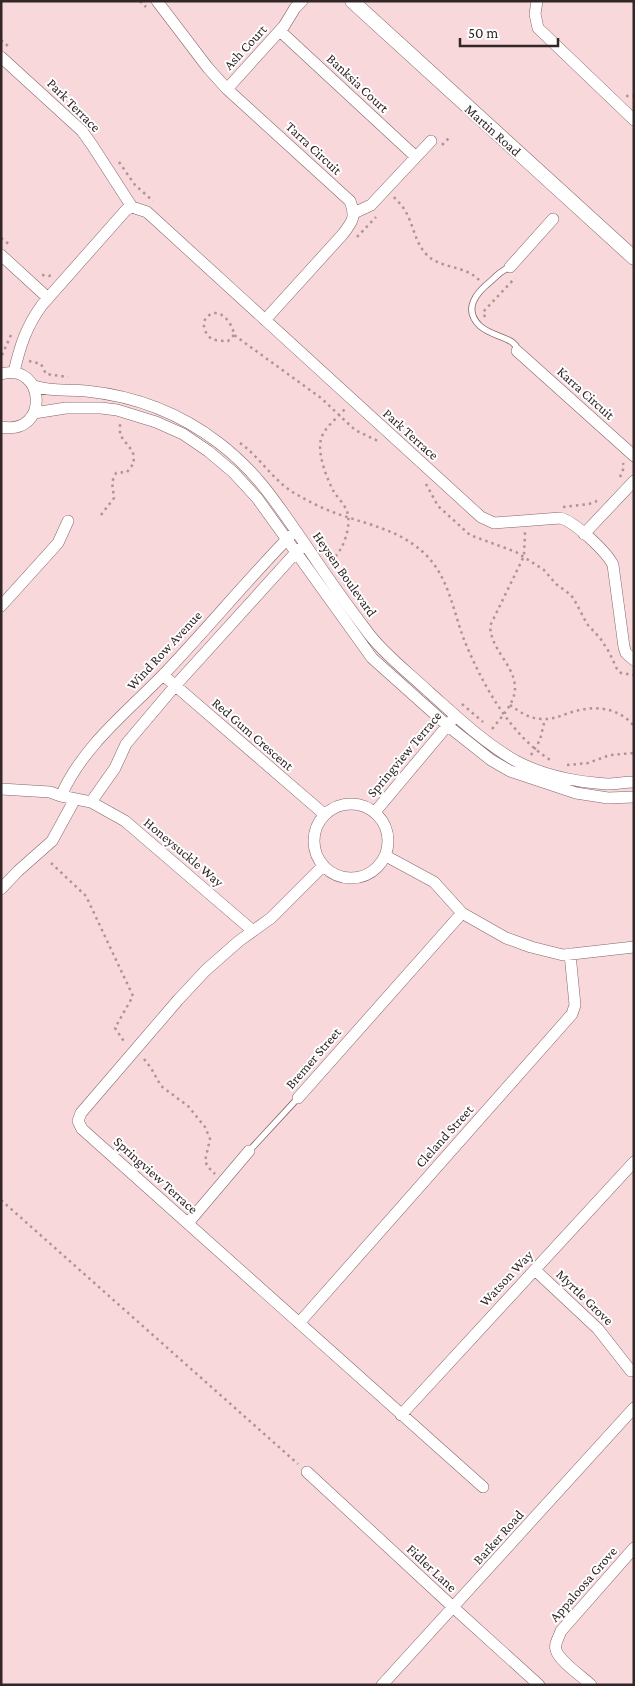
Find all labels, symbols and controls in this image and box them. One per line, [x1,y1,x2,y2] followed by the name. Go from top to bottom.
[460,15,558,47] scale bar
[220,21,270,73] street label: Ash Court
[468,25,498,41] text: 50 m
[324,50,393,116] street label: Banksia Court
[44,75,104,135] street label: Park Terrace
[462,101,525,160] street label: Martin Road
[283,118,346,178] street label: Tarra Circuit
[554,363,618,423] street label: Karra Circuit
[380,405,442,463] street label: Park Terrace
[310,528,381,620] street label: Heysen Boulevard
[123,607,205,693] street label: Wind Row Avenue
[209,694,297,774] street label: Red Gum Crescent
[363,708,445,800] street label: Springview Terrace
[141,814,227,890] street label: Honeysuckle Way
[282,1024,344,1092] street label: Bremer Street
[412,1101,476,1171] street label: Cleland Street
[111,1133,201,1217] street label: Springview Terrace
[476,1246,536,1309] street label: Watson Way
[553,1266,617,1328] street label: Myrtle Grove
[469,1506,527,1568] street label: Barker Road
[404,1541,460,1595] street label: Fidler Lane
[546,1543,620,1625] street label: Appaloosa Grove

